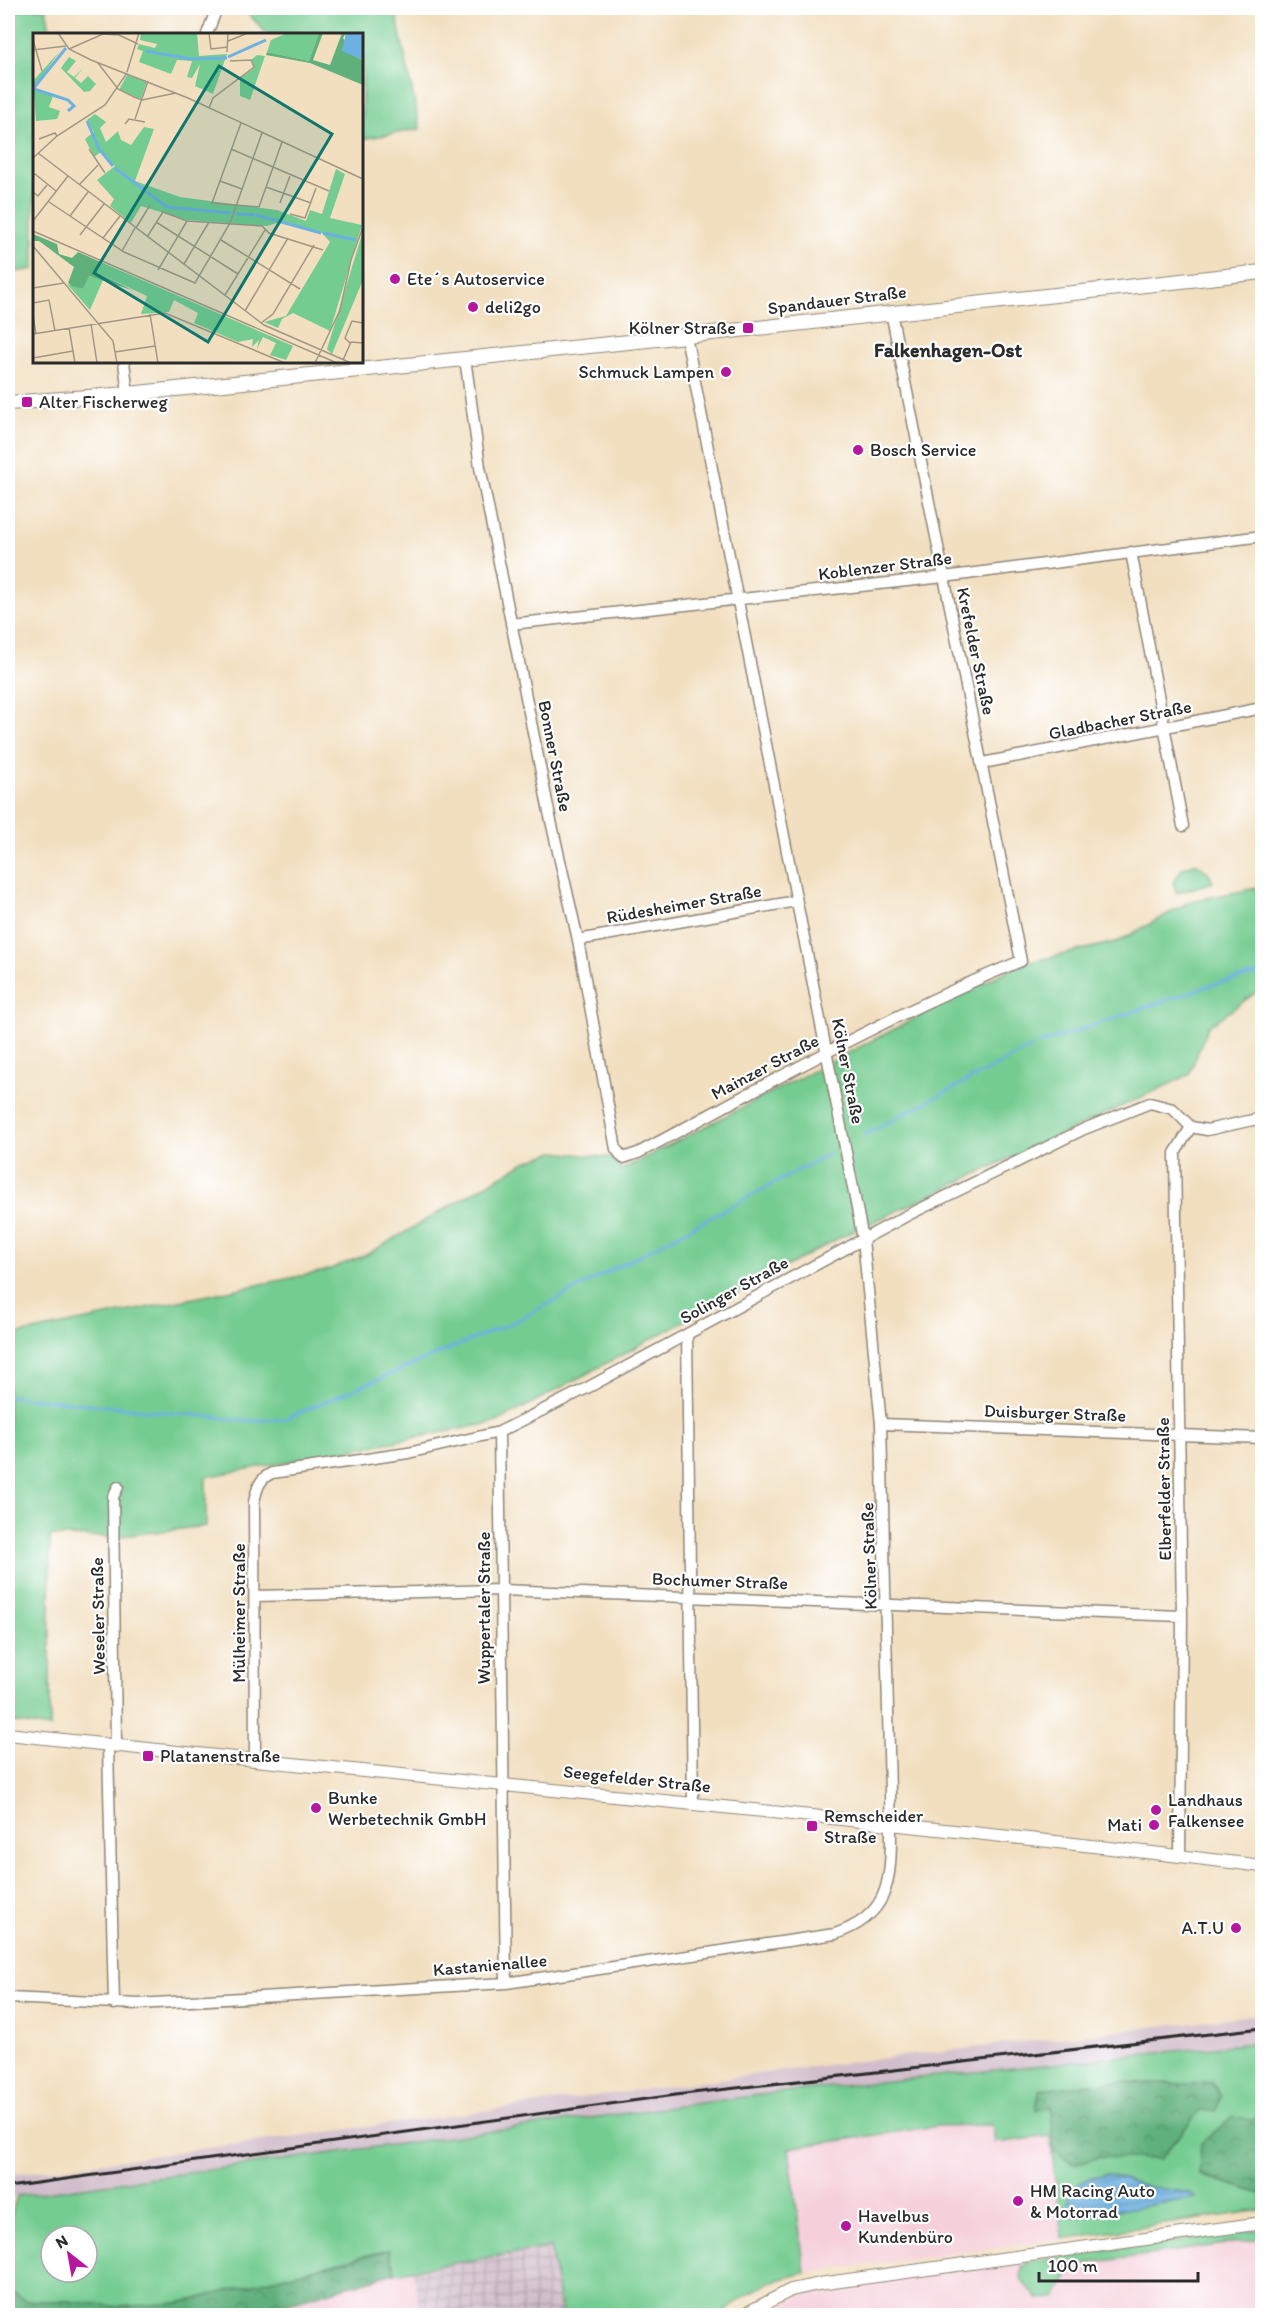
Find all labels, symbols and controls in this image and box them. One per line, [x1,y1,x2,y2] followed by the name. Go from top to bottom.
[33,33,363,363] inset map
[407,268,545,290] place label: Ete´s Autoservice
[388,272,402,286] marker: Ete´s Autoservice
[766,281,908,319] street label: Spandauer Straße
[485,296,541,318] place label: deli2go
[466,300,480,314] marker: deli2go
[629,317,736,339] place label: Kölner Straße
[741,321,755,335] marker: Kölner Straße
[874,338,1022,363] district label: Falkenhagen-Ost
[579,361,714,383] place label: Schmuck Lampen
[719,365,733,379] marker: Schmuck Lampen
[39,391,168,413] place label: Alter Fischerweg
[20,395,34,409] marker: Alter Fischerweg
[870,439,976,461] place label: Bosch Service
[851,443,865,457] marker: Bosch Service
[817,547,953,585] street label: Koblenzer Straße
[952,585,1000,717] street label: Krefelder Straße
[1047,695,1193,745] street label: Gladbacher Straße
[533,698,577,814] street label: Bonner Straße
[605,880,763,928] street label: Rüdesheimer Straße
[827,1016,869,1126] street label: Kölner Straße
[707,1029,823,1105] street label: Mainzer Straße
[676,1251,792,1329] street label: Solinger Straße
[984,1400,1126,1426] street label: Duisburger Straße
[1152,1417,1176,1561] street label: Elberfelder Straße
[856,1502,882,1610] street label: Kölner Straße
[473,1532,495,1684] street label: Wuppertaler Straße
[228,1543,250,1683] street label: Mülheimer Straße
[86,1557,110,1675] street label: Weseler Straße
[652,1568,788,1594] street label: Bochumer Straße
[160,1745,280,1767] place label: Platanenstraße
[141,1749,155,1763] marker: Platanenstraße
[562,1760,712,1798] street label: Seegefelder Straße
[328,1787,486,1830] place label: Bunke Werbetechnik GmbH
[1168,1789,1244,1832] place label: Landhaus Falkensee
[309,1801,323,1815] marker: Bunke Werbetechnik GmbH
[1149,1803,1163,1817] marker: Landhaus Falkensee
[824,1805,924,1848] place label: Remscheider Straße
[1107,1814,1142,1836] place label: Mati
[1147,1818,1161,1832] marker: Mati
[805,1819,819,1833] marker: Remscheider Straße
[1182,1917,1224,1939] place label: A.T.U
[1229,1921,1243,1935] marker: A.T.U
[432,1949,548,1981] street label: Kastanienallee
[1030,2180,1155,2223] place label: HM Racing Auto & Motorrad
[1011,2194,1025,2208] marker: HM Racing Auto & Motorrad
[858,2205,953,2248] place label: Havelbus Kundenbüro
[839,2219,853,2233] marker: Havelbus Kundenbüro
[39,2224,99,2284] north arrow
[52,2231,71,2252] text: N
[1039,2245,1198,2283] scale bar
[1048,2255,1098,2277] text: 100 m

